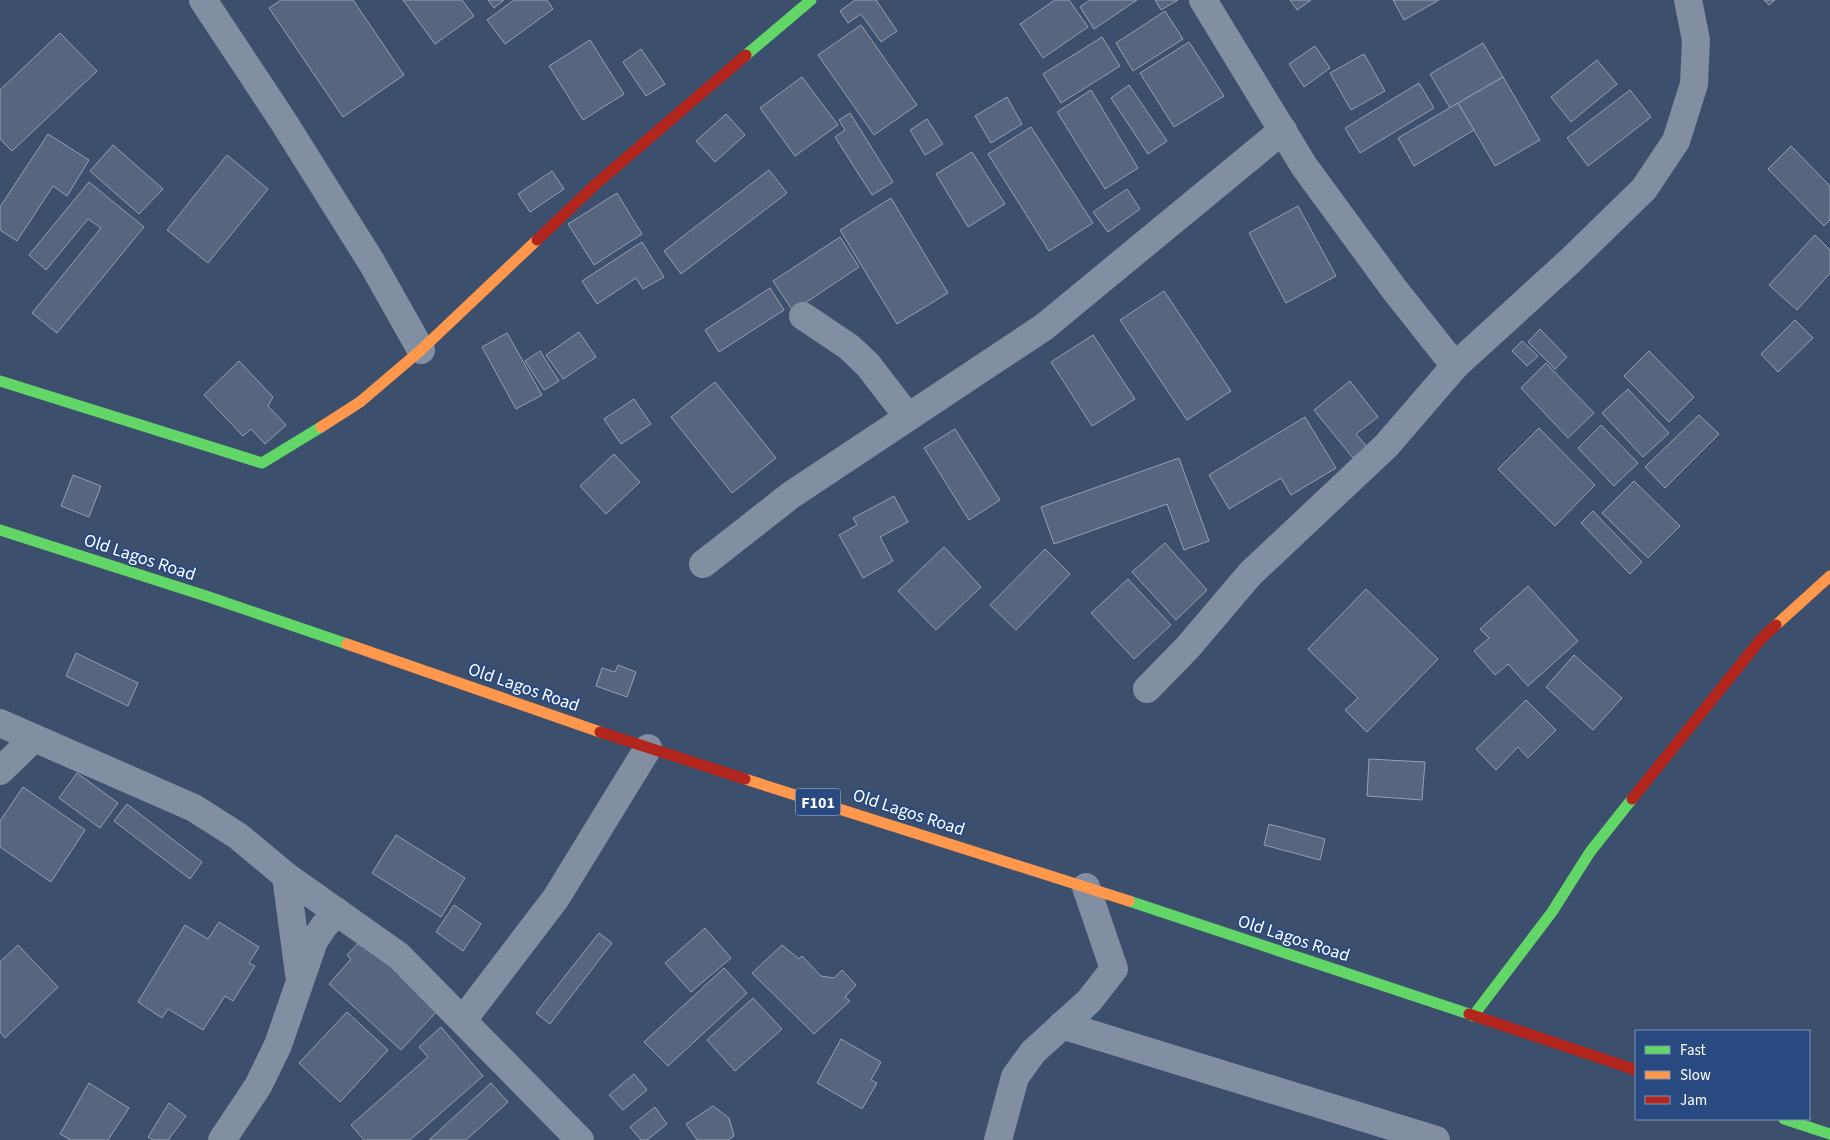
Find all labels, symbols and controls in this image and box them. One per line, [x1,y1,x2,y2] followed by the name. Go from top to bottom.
[81,528,199,587] street label: Old Lagos Road
[465,657,583,718] street label: Old Lagos Road
[850,783,968,842] street label: Old Lagos Road
[796,789,840,816] road number: F101
[1235,909,1353,968] street label: Old Lagos Road
[1635,1030,1810,1120] legend
[1680,1040,1706,1061] text: Fast
[1680,1065,1711,1086] text: Slow
[1680,1090,1707,1111] text: Jam

